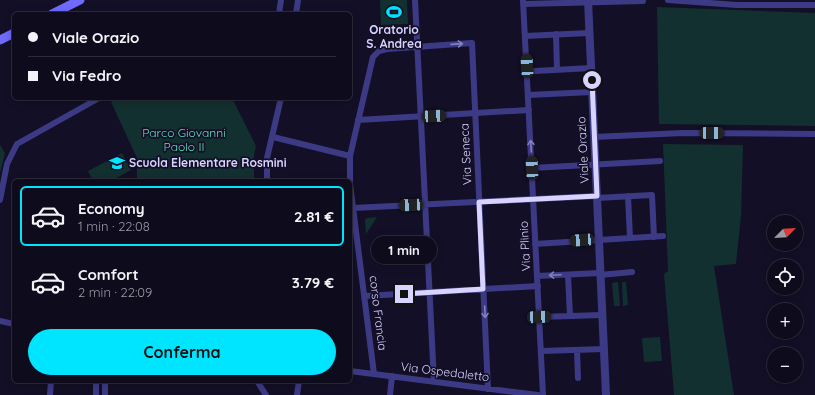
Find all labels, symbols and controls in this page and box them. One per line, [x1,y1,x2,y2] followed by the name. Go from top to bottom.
[385,3,403,21] sports icon: Oratorio S. Andrea
[366,22,422,51] place label: Oratorio S. Andrea
[52,28,139,47] text: Viale Orazio
[450,41,463,48] one-way arrow
[520,54,534,78] car
[52,66,121,85] text: Via Fedro
[583,71,601,89] route start
[422,109,446,123] car
[573,116,592,184] street label: Viale Orazio
[456,123,475,185] street label: Via Seneca
[142,125,226,154] park label: Parco Giovanni Paolo II
[700,127,724,139] car
[527,140,534,153] one-way arrow
[108,154,126,172] school or university icon: Scuola Elementare Rosmini
[129,155,287,170] place label: Scuola Elementare Rosmini
[525,156,539,180] car
[30,198,66,234] icon: car
[399,198,423,212] car
[78,199,145,218] text: Economy
[294,207,334,226] text: 2.81 €
[767,215,803,251] north arrow
[767,215,803,383] map controls
[78,218,150,234] text: 1 min · 22:08
[516,220,533,272] street label: Via Plinio
[570,233,594,247] car
[371,236,437,264] callout: 1 min
[388,242,420,258] text: 1 min
[767,259,803,295] button: locate
[30,264,66,300] icon: car
[78,265,139,284] text: Comfort
[549,272,562,279] one-way arrow
[292,273,334,292] text: 3.79 €
[366,274,391,351] street label: corso Francia
[78,284,152,300] text: 2 min · 22:09
[395,285,413,303] route end
[767,303,803,339] button: +
[481,305,488,318] one-way arrow
[527,311,551,323] car
[28,329,336,375] button: Conferma
[767,347,803,383] button: −
[400,359,490,384] street label: Via Ospedaletto

